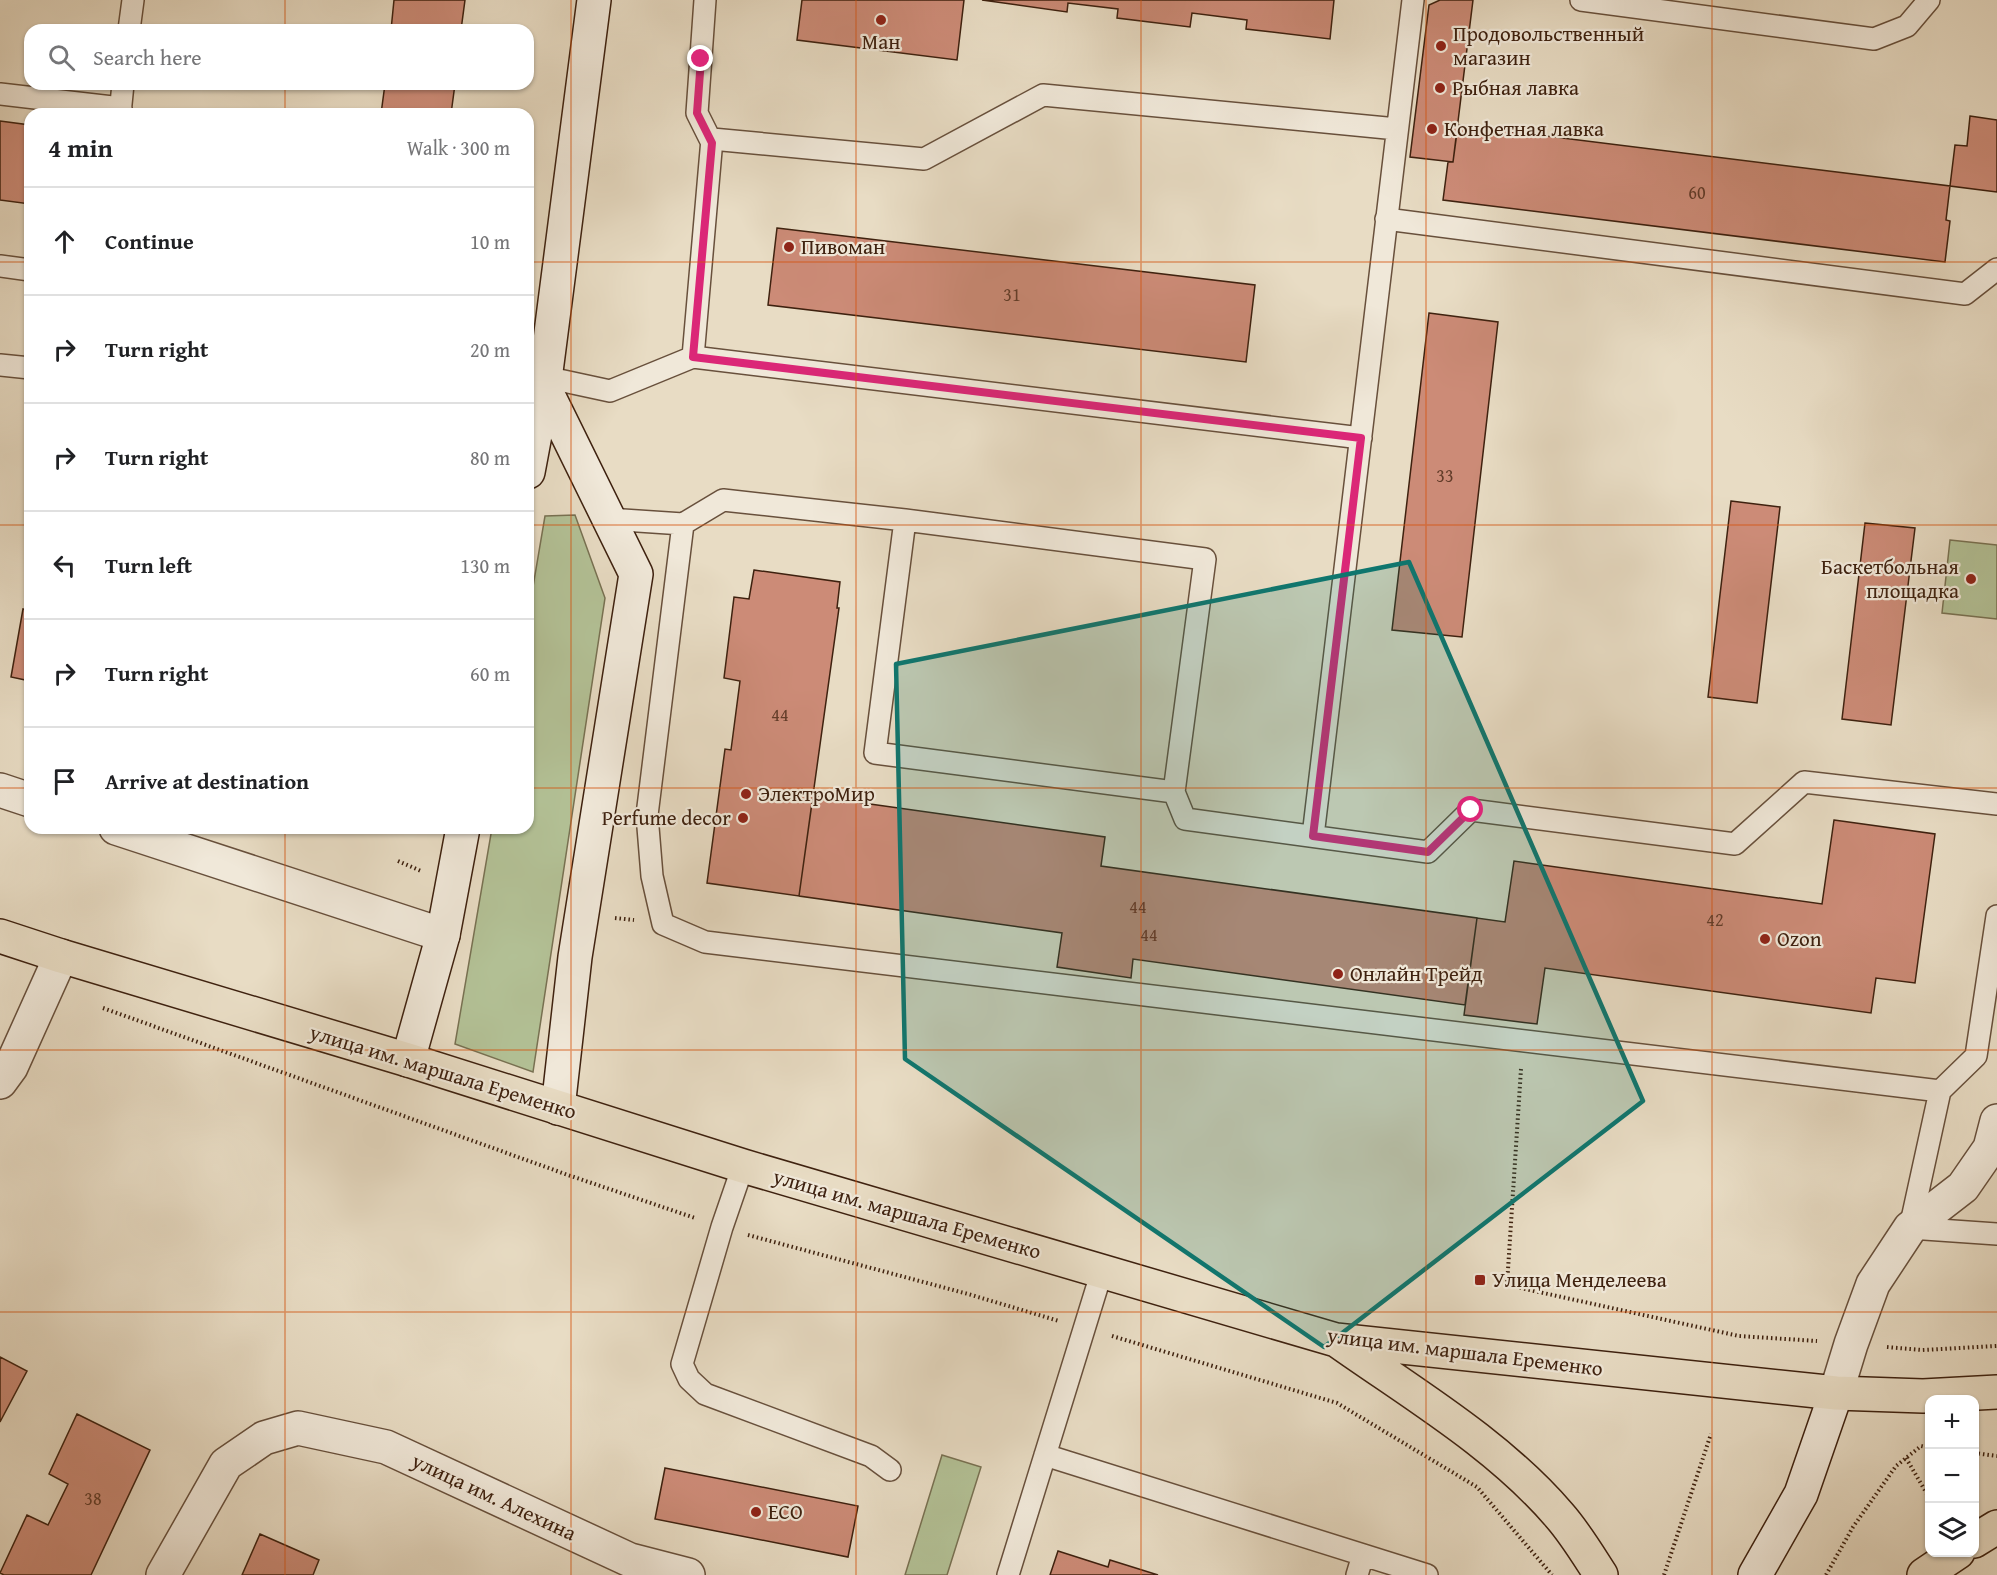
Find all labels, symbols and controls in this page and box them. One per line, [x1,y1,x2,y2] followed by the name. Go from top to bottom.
[874,13,888,27] marker: Ман
[1453,18,1644,73] place label: Продовольственный магазин
[24,24,534,90] search box
[862,26,900,57] place label: Ман
[1434,39,1448,53] marker: Продовольственный магазин
[45,41,78,74] icon: search
[93,41,202,73] text: Search here
[687,45,713,71] route end
[1452,72,1579,103] place label: Рыбная лавка
[1433,81,1447,95] marker: Рыбная лавка
[1444,113,1604,144] place label: Конфетная лавка
[1425,122,1439,136] marker: Конфетная лавка
[48,128,113,167] text: 4 min
[407,133,510,162] text: Walk · 300 m
[1688,179,1706,206] house number: 60
[48,225,81,258] icon: ahead
[105,225,194,257] text: Continue
[470,227,510,256] text: 10 m
[801,231,885,262] place label: Пивоман
[782,240,796,254] marker: Пивоман
[1003,281,1021,308] house number: 31
[48,333,81,366] icon: right
[105,333,208,365] text: Turn right
[470,335,510,364] text: 20 m
[48,441,81,474] icon: right
[105,441,208,473] text: Turn right
[470,443,510,472] text: 80 m
[1436,462,1454,489] house number: 33
[48,549,81,582] icon: left
[105,549,192,581] text: Turn left
[460,551,510,580] text: 130 m
[1821,551,1959,606] place label: Баскетбольная площадка
[1964,572,1978,586] marker: Баскетбольная площадка
[48,657,81,690] icon: right
[105,657,208,689] text: Turn right
[470,659,510,688] text: 60 m
[771,701,789,728] house number: 44
[48,765,81,798] icon: arrive
[105,765,309,797] text: Arrive at destination
[758,778,875,809] place label: ЭлектроМир
[739,787,753,801] marker: ЭлектроМир
[1457,796,1483,822] route start
[602,802,731,833] place label: Perfume decor
[736,811,750,825] marker: Perfume decor
[1129,893,1147,920] house number: 44
[1706,906,1724,933] house number: 42
[1140,921,1158,948] house number: 44
[1777,923,1822,954] place label: Ozon
[1758,932,1772,946] marker: Ozon
[1350,958,1483,989] place label: Онлайн Трейд
[1331,967,1345,981] marker: Онлайн Трейд
[305,1016,580,1127] street label: улица им. маршала Еременко
[769,1160,1045,1267] street label: улица им. маршала Еременко
[1492,1264,1667,1295] place label: Улица Менделеева
[1473,1273,1487,1287] marker: Улица Менделеева
[1324,1319,1605,1384] street label: улица им. маршала Еременко
[1925,1395,1979,1557] map controls
[1925,1395,1979,1449] button: +
[406,1444,581,1548] street label: улица им. Алехина
[1925,1449,1979,1503] button: −
[84,1485,102,1512] house number: 38
[768,1496,803,1527] place label: ECO
[1925,1503,1979,1557] button: layers
[749,1505,763,1519] marker: ECO

